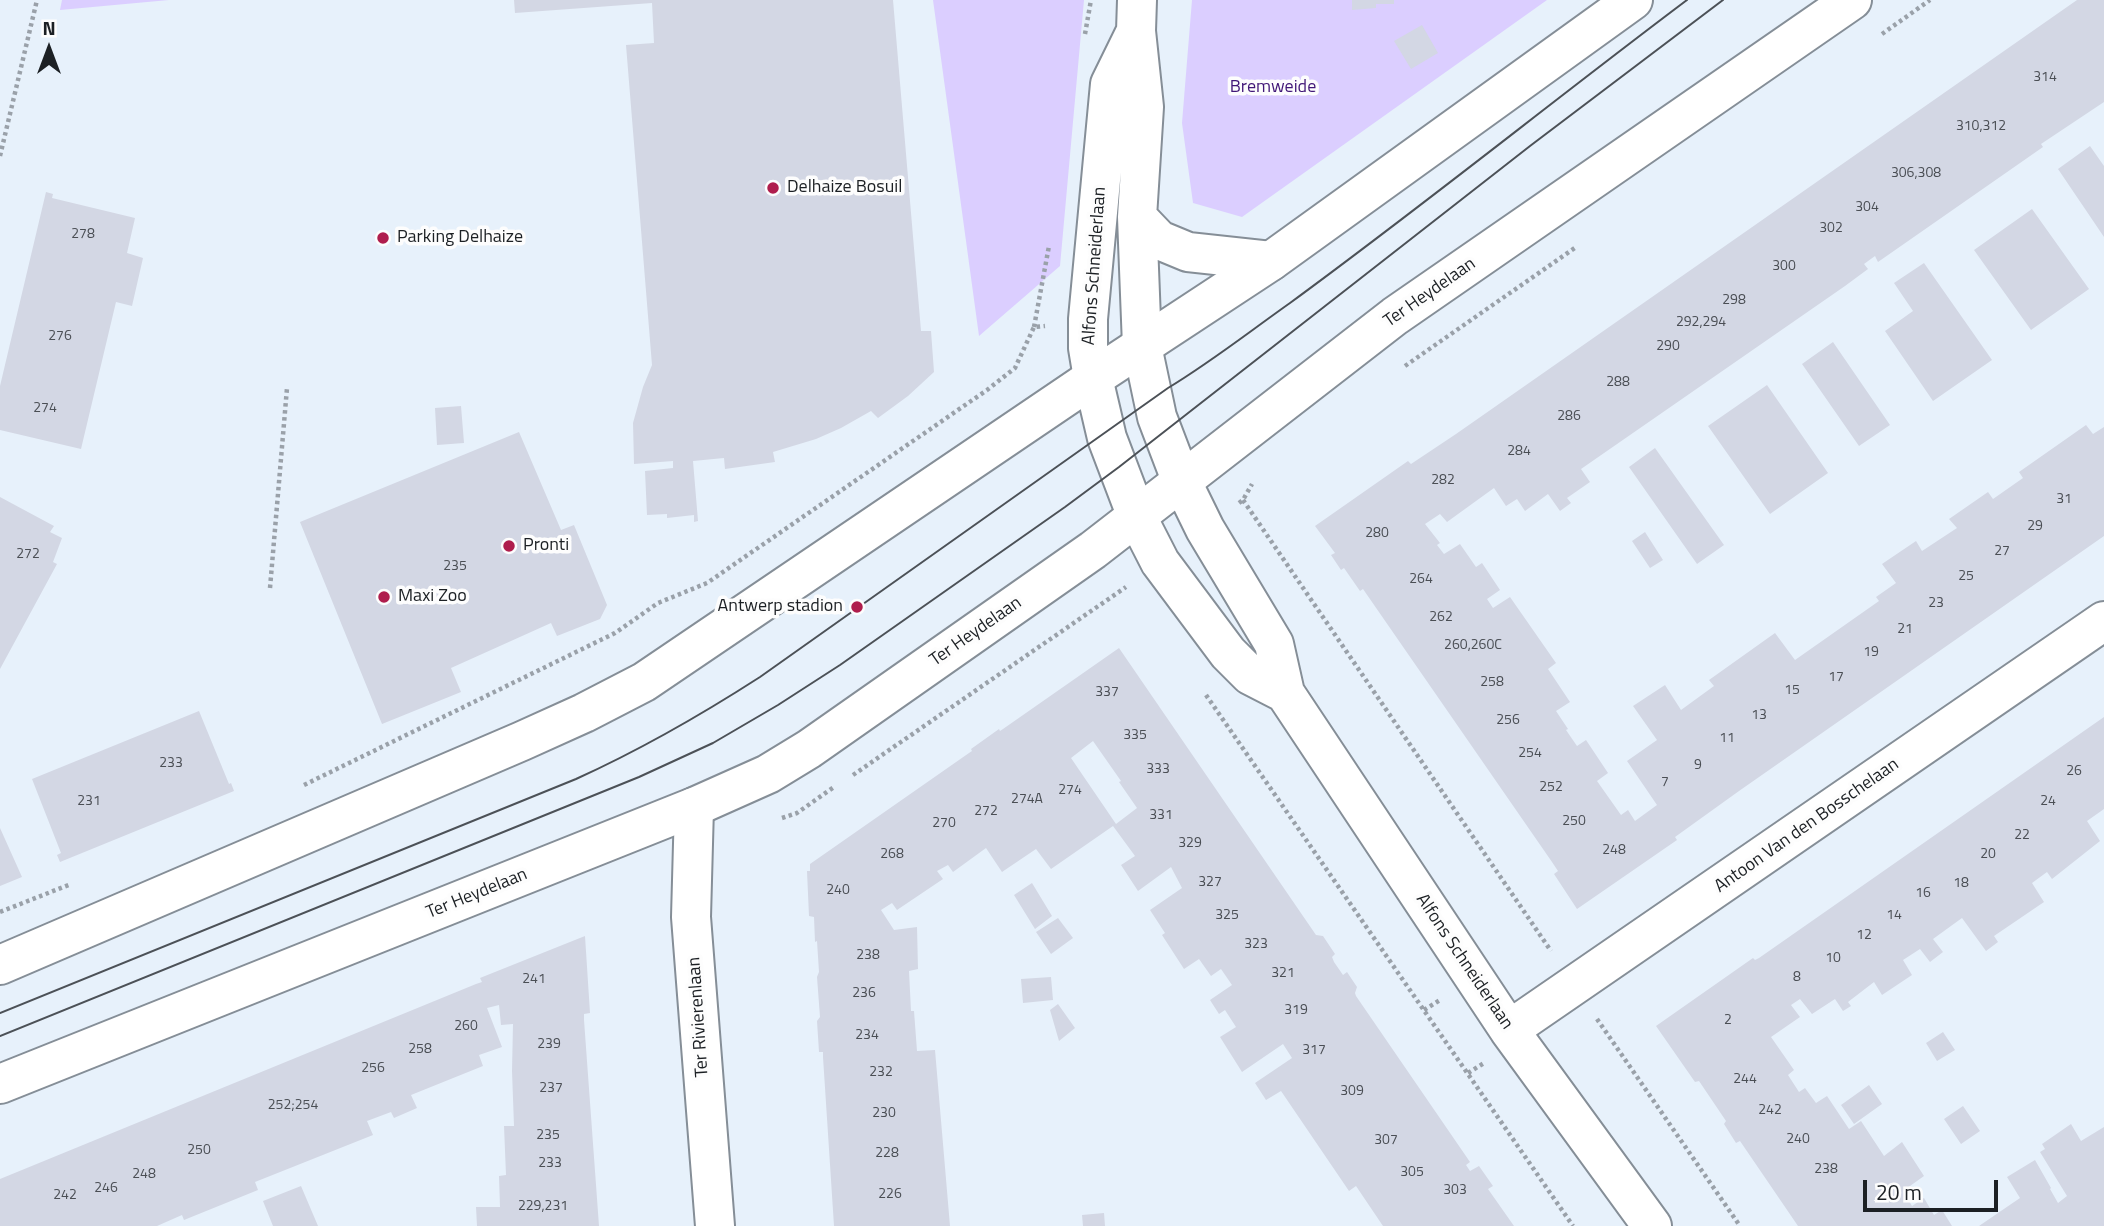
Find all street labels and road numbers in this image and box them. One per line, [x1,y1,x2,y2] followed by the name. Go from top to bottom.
[1079,186,1111,346] street label: Alfons Schneiderlaan
[1380,253,1480,333] street label: Ter Heydelaan
[926,592,1026,672] street label: Ter Heydelaan
[1711,754,1903,898] street label: Antoon Van den Bosschelaan
[423,864,531,924] street label: Ter Heydelaan
[1411,890,1517,1034] street label: Alfons Schneiderlaan
[684,956,714,1078] street label: Ter Rivierenlaan

